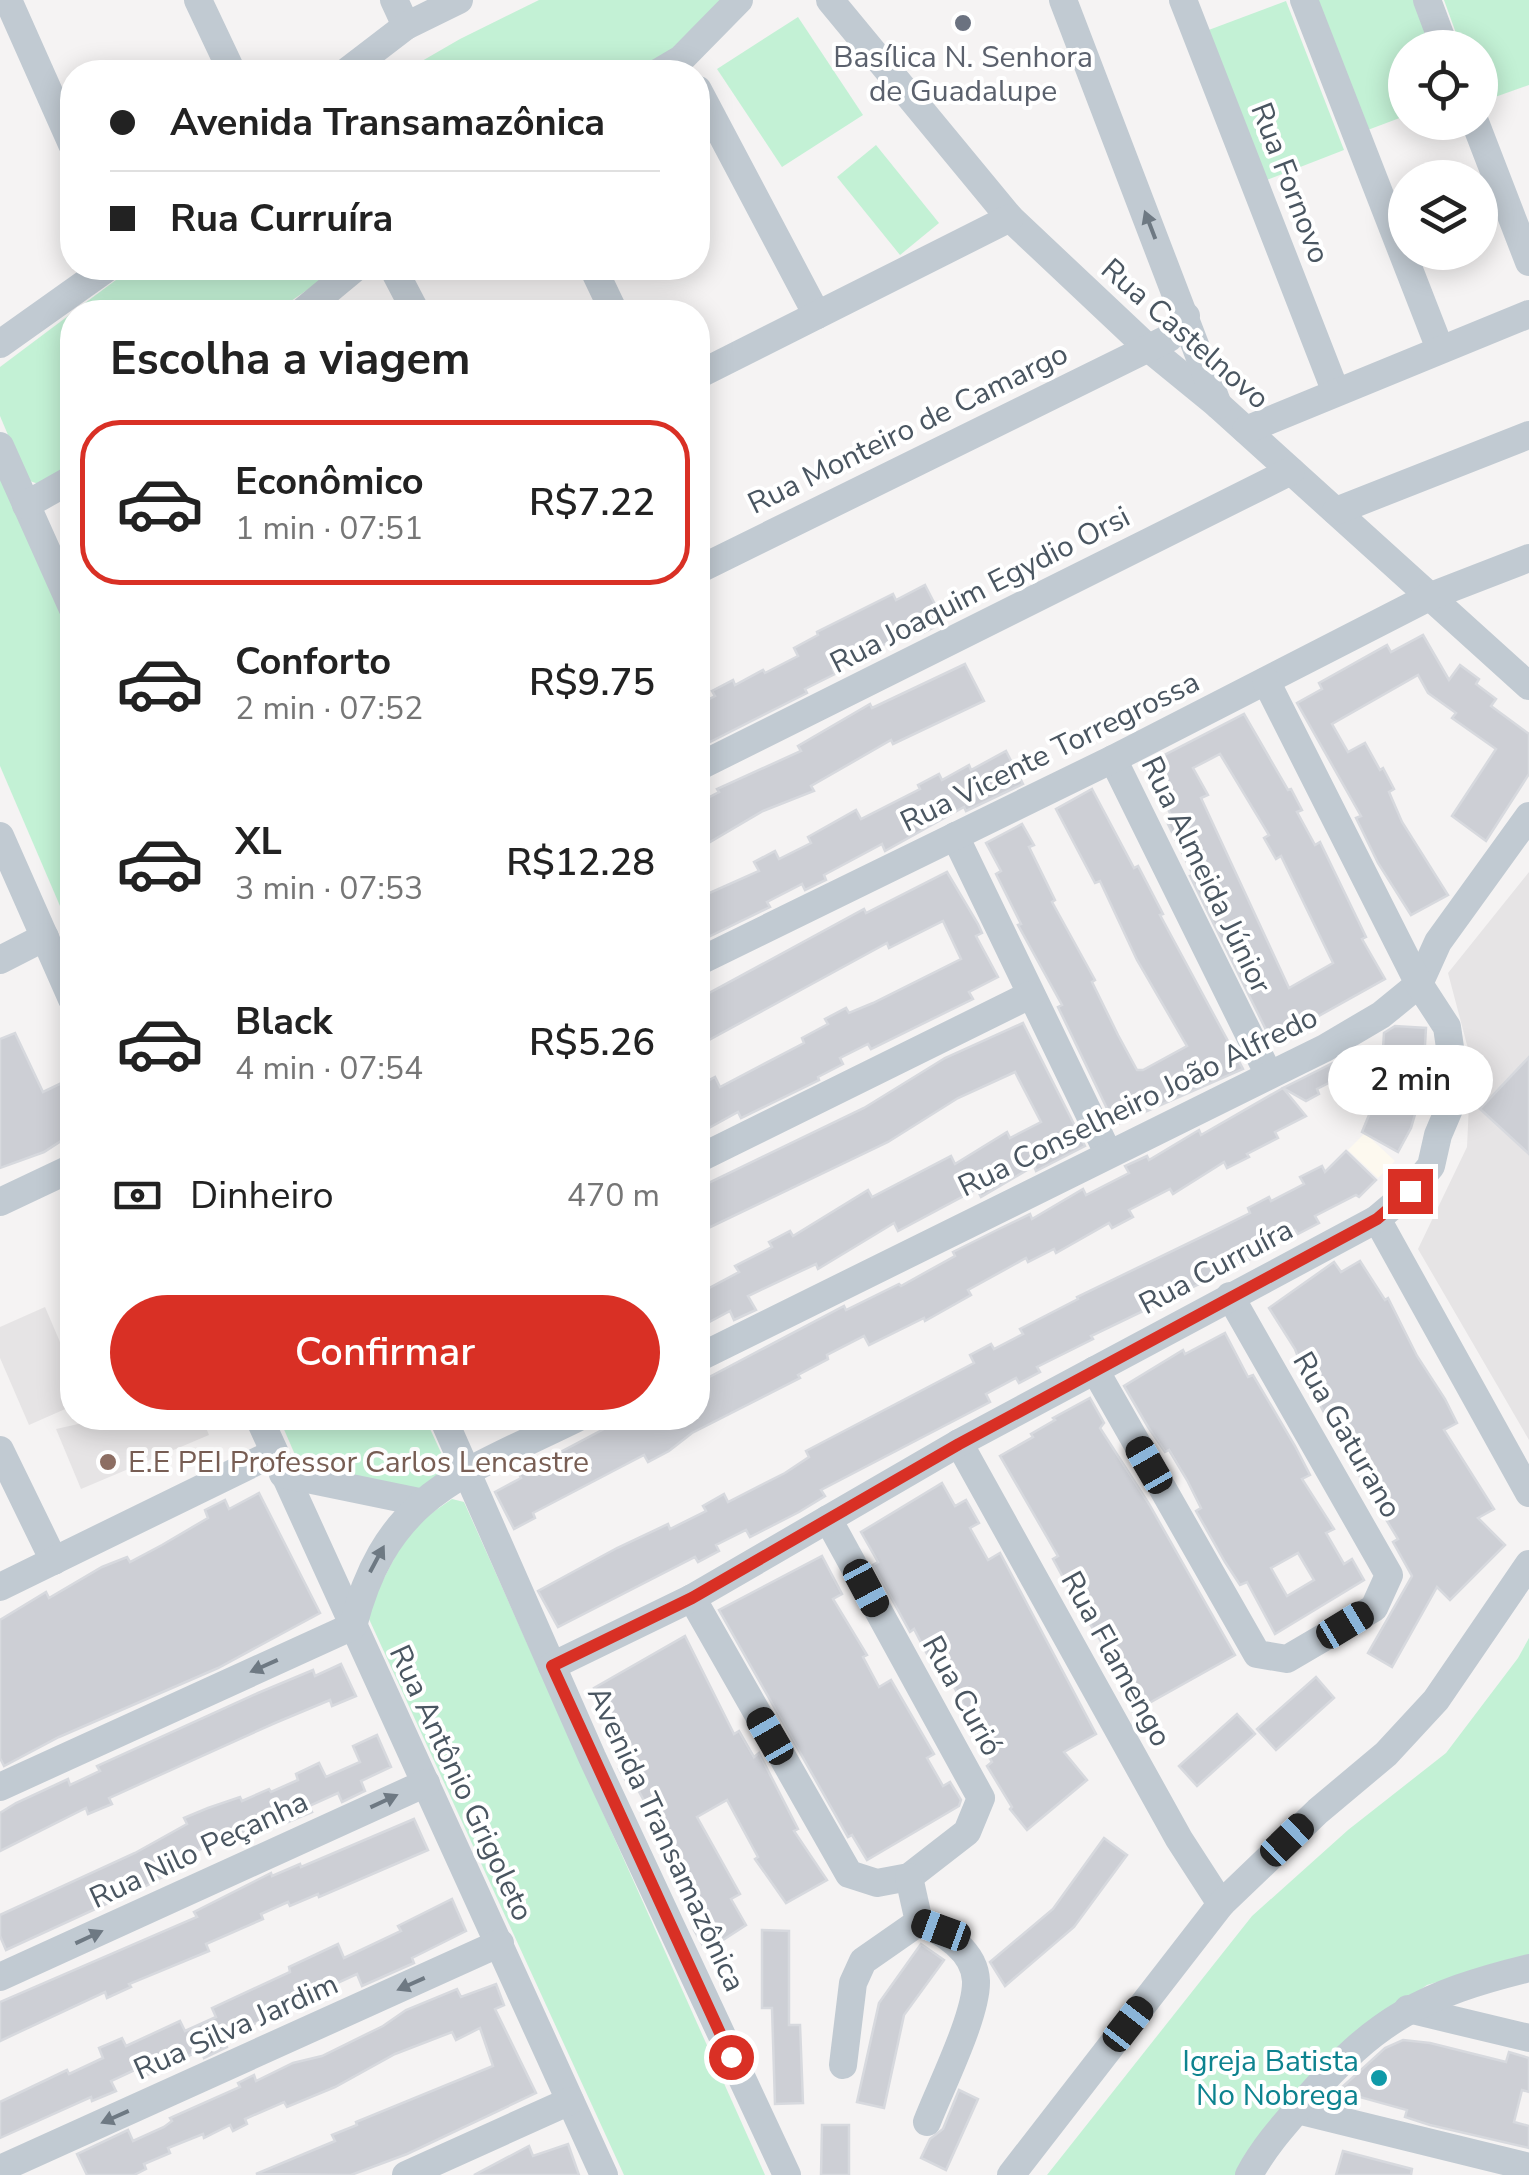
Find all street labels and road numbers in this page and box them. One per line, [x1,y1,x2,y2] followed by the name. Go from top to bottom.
[1241,97,1339,269] street label: Rua Fornovo
[1092,249,1278,419] street label: Rua Castelnovo
[741,334,1075,524] street label: Rua Monteiro de Camargo
[823,496,1137,684] street label: Rua Joaquim Egydio Orsi
[894,662,1206,842] street label: Rua Vicente Torregrossa
[1131,750,1281,1001] street label: Rua Almeida Júnior
[951,997,1325,1207] street label: Rua Conselheiro João Alfredo
[1132,1209,1300,1325] street label: Rua Curruíra
[1283,1344,1411,1526] street label: Rua Gaturano
[1051,1564,1181,1754] street label: Rua Flamengo
[912,1629,1012,1763] street label: Rua Curió
[379,1638,543,1928] street label: Rua Antônio Grigoleto
[577,1680,755,1998] street label: Avenida Transamazônica
[83,1781,315,1919] street label: Rua Nilo Peçanha
[127,1964,345,2090] street label: Rua Silva Jardim

